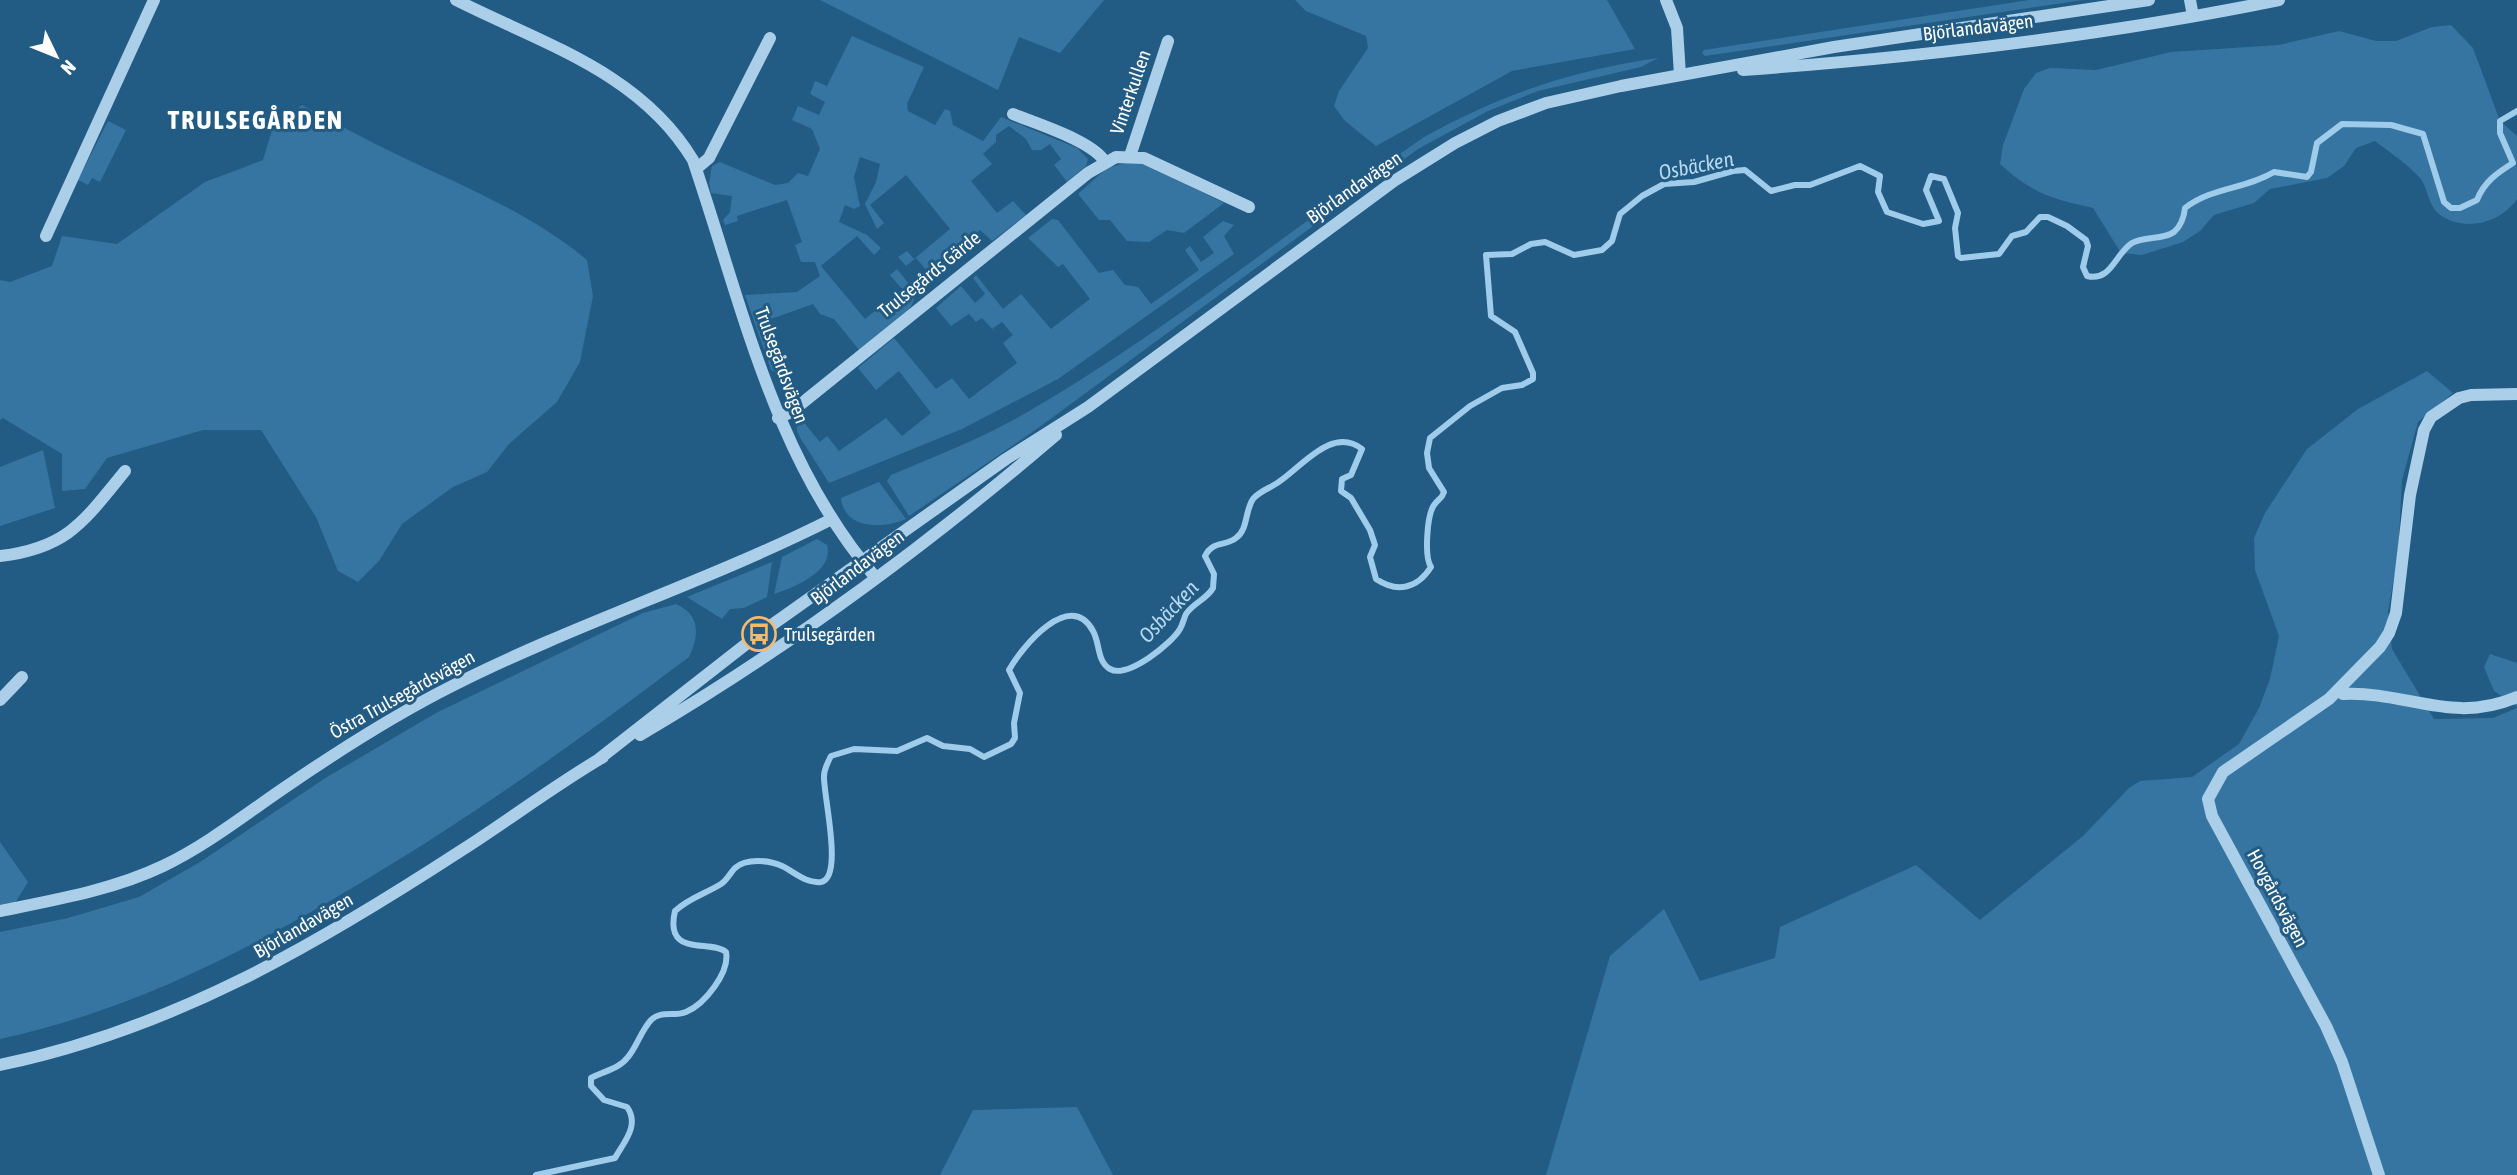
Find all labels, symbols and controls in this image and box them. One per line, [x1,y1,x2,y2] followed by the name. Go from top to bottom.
[1922,9,2034,45] street label: Björlandavägen
[21,21,91,91] north arrow
[1105,47,1155,137] street label: Vinterkullen
[57,56,80,79] text: N
[168,105,344,135] district label: TRULSEGÅRDEN
[1302,146,1406,228] street label: Björlandavägen
[1657,146,1735,184] water label: Osbäcken
[873,226,985,322] street label: Trulsegårds Gärde
[751,304,813,426] street label: Trulsegårdsvägen
[806,525,908,609] street label: Björlandavägen
[1133,575,1203,647] water label: Osbäcken
[740,615,778,653] bus stop icon: Trulsegården
[784,623,875,645] place label: Trulsegården
[326,645,478,743] street label: Östra Trulsegårdsvägen
[2243,845,2313,951] street label: Hovgårdsvägen
[249,888,357,962] street label: Björlandavägen

